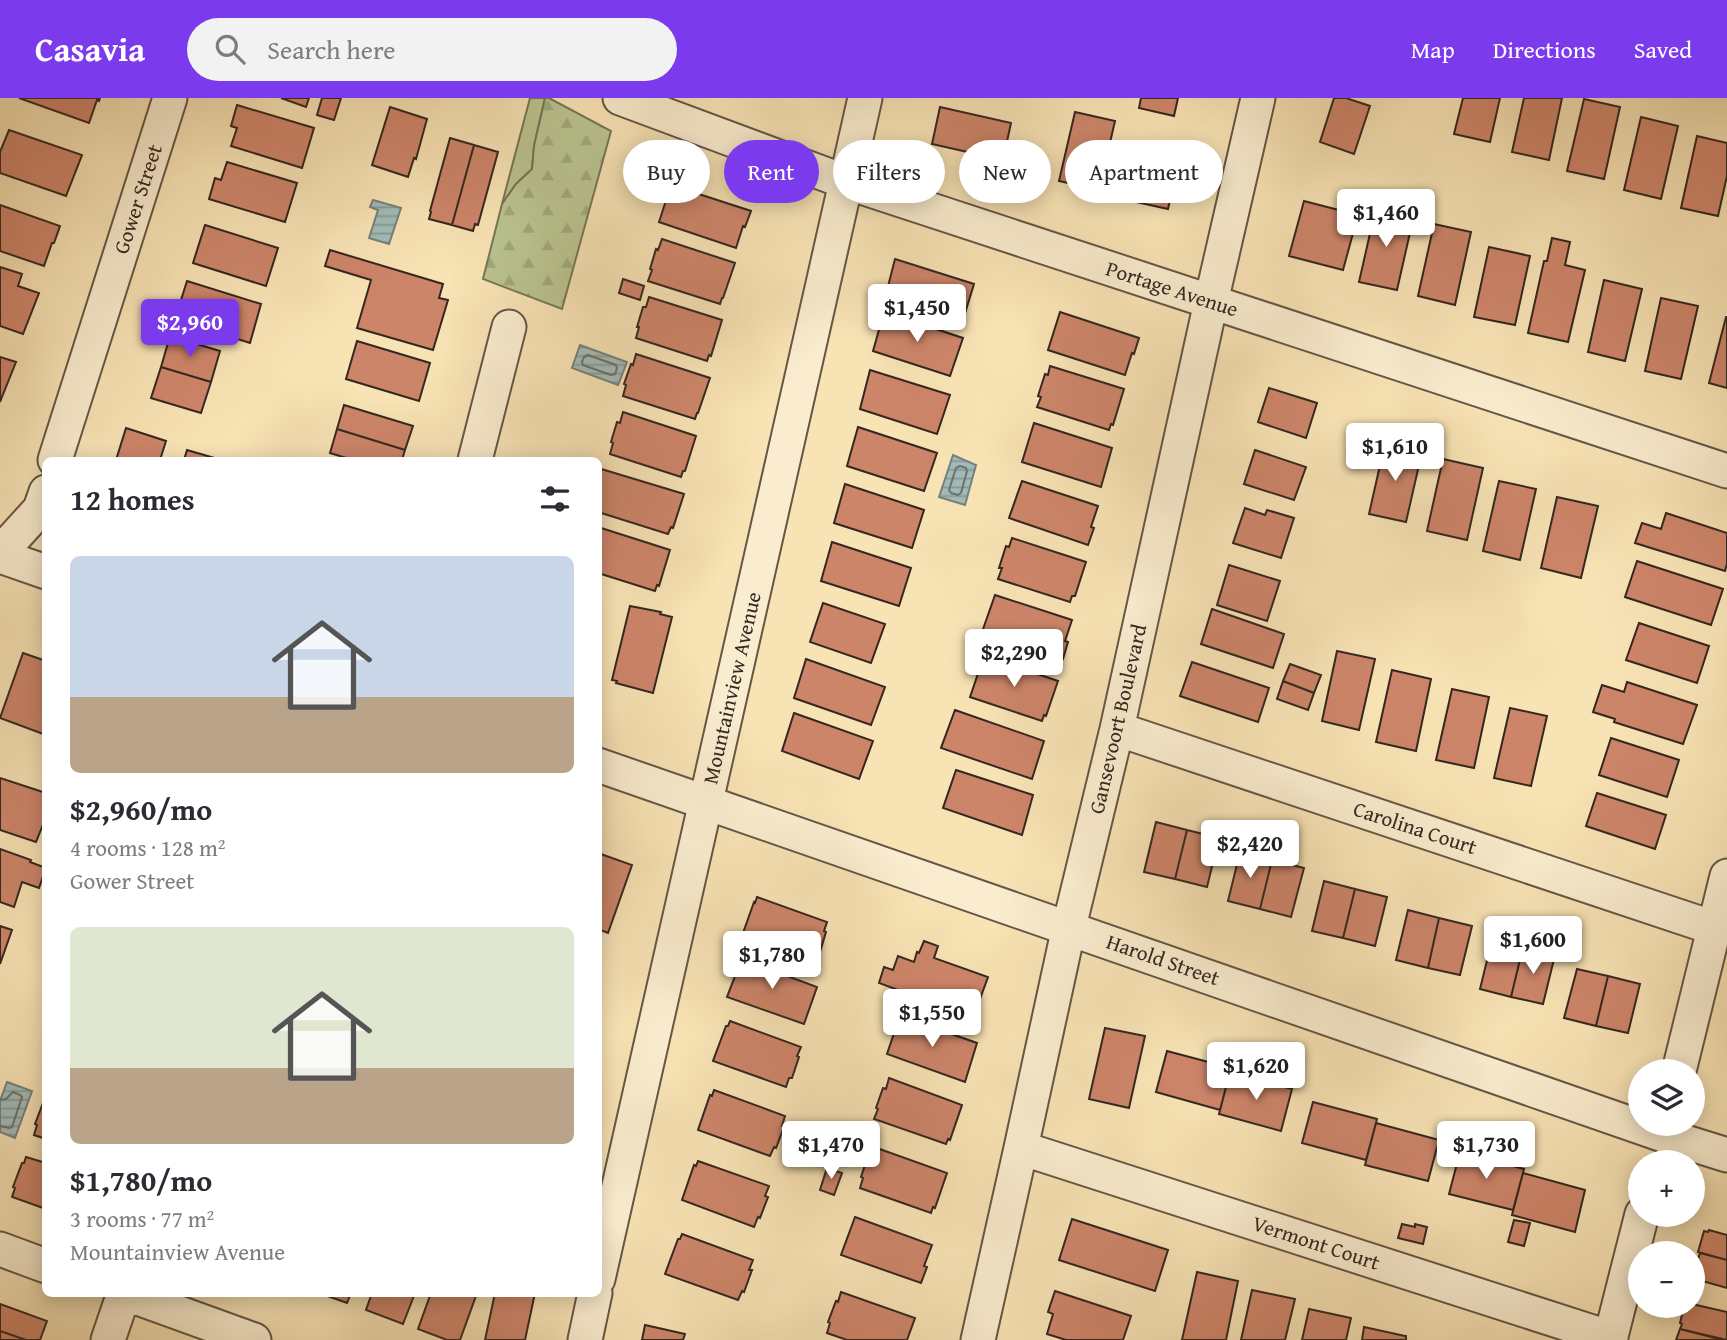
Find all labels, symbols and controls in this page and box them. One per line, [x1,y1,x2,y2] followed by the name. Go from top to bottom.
[187,18,677,81] search box
[35,25,145,73] text: Casavia
[211,30,249,68] icon: search
[267,30,396,69] text: Search here
[1411,32,1455,67] text: Map
[1493,32,1596,67] text: Directions
[1634,32,1692,67] text: Saved
[105,140,170,258] street label: Gower Street
[623,140,710,203] chip: Buy
[724,140,819,203] chip: Rent
[833,140,945,203] chip: Filters
[959,140,1051,203] chip: New
[1065,140,1223,203] chip: Apartment
[1329,190,1443,249] pin: $1,460
[1353,195,1419,228] text: $1,460
[1102,253,1242,325] street label: Portage Avenue
[860,285,974,344] pin: $1,450
[884,290,950,323] text: $1,450
[133,300,247,359] pin: $2,960
[157,305,223,338] text: $2,960
[1338,424,1452,483] pin: $1,610
[1362,429,1428,462] text: $1,610
[70,477,195,521] text: 12 homes
[536,480,574,518] icon: filters
[694,589,769,787] street label: Mountainview Avenue
[259,602,385,728] icon: home
[1081,620,1155,817] street label: Gansevoort Boulevard
[957,630,1071,689] pin: $2,290
[981,635,1047,668] text: $2,290
[70,787,212,831] text: $2,960/mo
[1349,793,1481,862] street label: Carolina Court
[1193,820,1307,880] pin: $2,420
[1217,826,1283,859] text: $2,420
[70,831,225,864] text: 4 rooms · 128 m²
[70,864,194,897] text: Gower Street
[1476,916,1590,976] pin: $1,600
[1500,922,1566,955] text: $1,600
[1102,926,1224,994] street label: Harold Street
[715,932,829,991] pin: $1,780
[739,937,805,970] text: $1,780
[259,973,385,1099] icon: home
[875,990,989,1049] pin: $1,550
[899,995,965,1028] text: $1,550
[1199,1042,1313,1102] pin: $1,620
[1223,1048,1289,1081] text: $1,620
[1628,1059,1705,1318] map controls
[1628,1059,1705,1136] button: layers
[774,1122,888,1181] pin: $1,470
[1429,1122,1543,1181] pin: $1,730
[798,1127,864,1160] text: $1,470
[1453,1127,1519,1160] text: $1,730
[1628,1150,1705,1227] button: +
[70,1158,212,1202] text: $1,780/mo
[70,1202,214,1235] text: 3 rooms · 77 m²
[1248,1207,1384,1278] street label: Vermont Court
[70,1235,285,1268] text: Mountainview Avenue
[1628,1241,1705,1318] button: −

